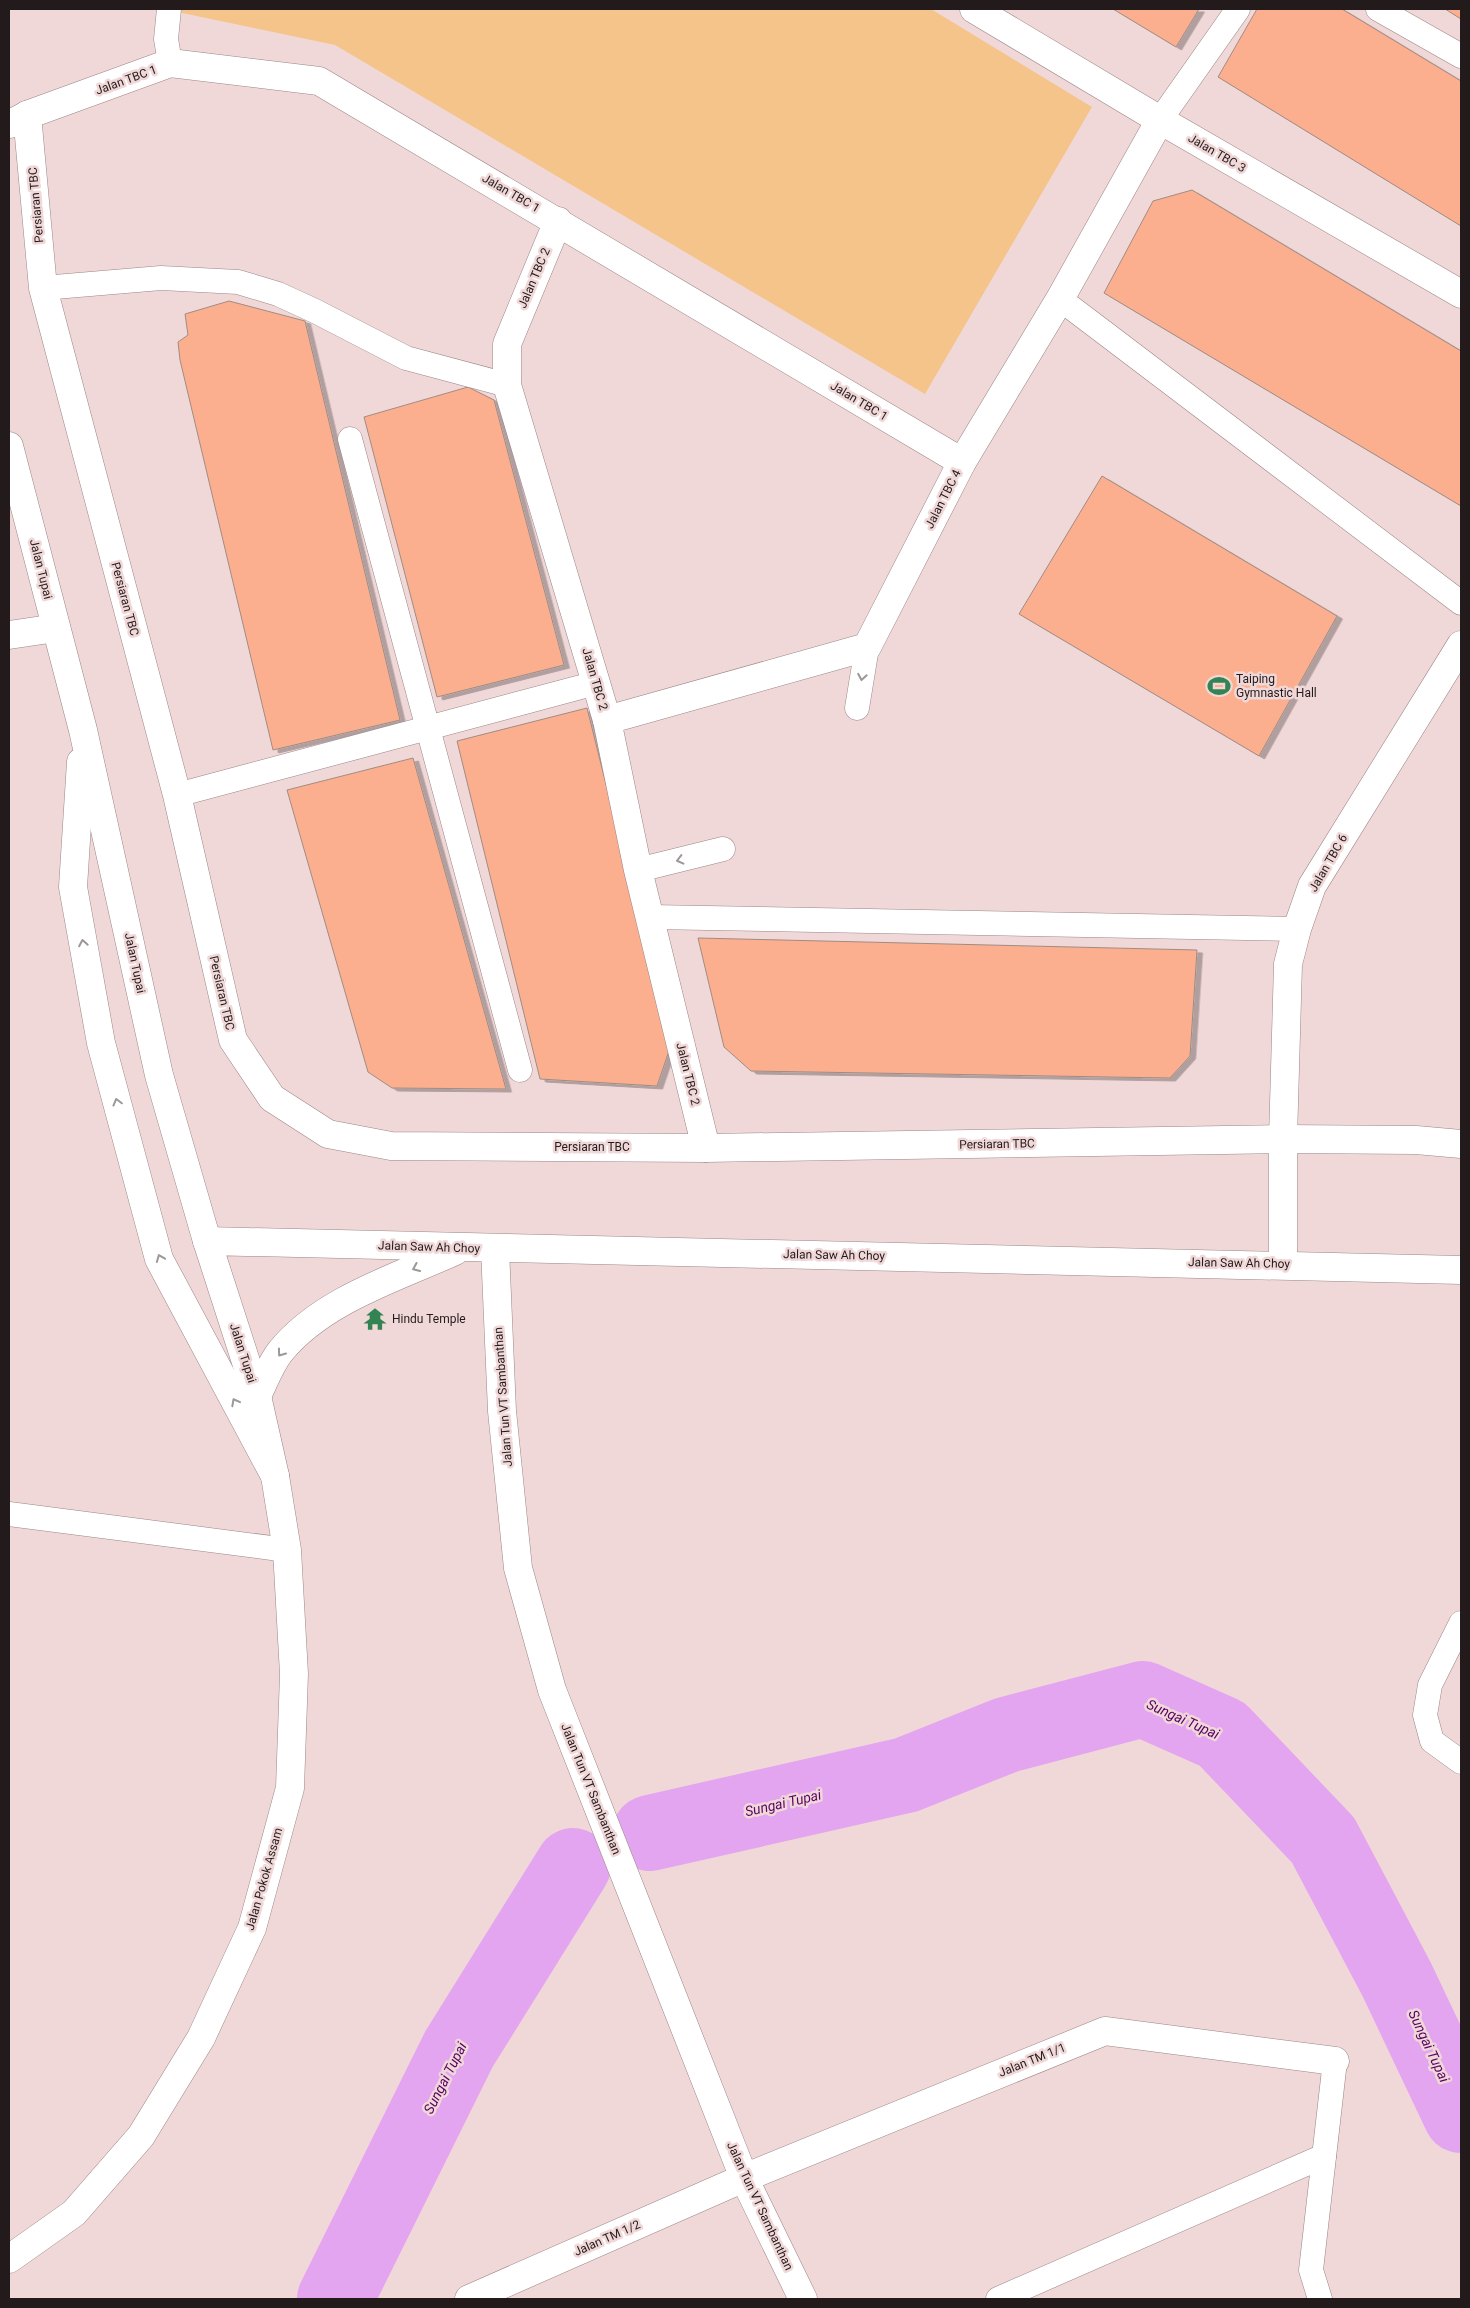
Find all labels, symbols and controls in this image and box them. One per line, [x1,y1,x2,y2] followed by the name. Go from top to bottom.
[93,62,159,98] street label: Jalan TBC 1
[1186,131,1248,175] street label: Jalan TBC 3
[26,166,46,243] street label: Persiaran TBC
[480,171,542,215] street label: Jalan TBC 1
[515,246,553,310] street label: Jalan TBC 2
[828,378,890,424] street label: Jalan TBC 1
[922,467,964,531] street label: Jalan TBC 4
[27,538,55,601] street label: Jalan Tupai
[108,561,142,638] street label: Persiaran TBC
[579,646,611,712] street label: Jalan TBC 2
[1236,672,1317,700] place label: Taiping Gymnastic Hall
[857,673,867,682] one-way arrow
[1206,673,1232,699] sports icon: Taiping Gymnastic Hall
[1306,832,1350,894] street label: Jalan TBC 6
[676,854,685,865] one-way arrow
[122,932,148,995] street label: Jalan Tupai
[78,939,88,948] one-way arrow
[207,955,237,1032] street label: Persiaran TBC
[673,1041,703,1107] street label: Jalan TBC 2
[112,1098,122,1106] one-way arrow
[959,1136,1035,1152] street label: Persiaran TBC
[554,1140,630,1154] street label: Persiaran TBC
[378,1238,481,1256] street label: Jalan Saw Ah Choy
[783,1247,885,1263] street label: Jalan Saw Ah Choy
[156,1254,166,1263] one-way arrow
[1188,1255,1290,1271] street label: Jalan Saw Ah Choy
[412,1262,421,1273] one-way arrow
[362,1306,388,1332] temple icon: Hindu Temple
[392,1312,466,1326] place label: Hindu Temple
[227,1322,259,1384] street label: Jalan Tupai
[491,1327,515,1467] street label: Jalan Tun VT Sambanthan
[278,1347,287,1357] one-way arrow
[232,1399,242,1408] one-way arrow
[1144,1696,1222,1742] water label: Sungai Tupai
[558,1721,624,1857] street label: Jalan Tun VT Sambanthan
[743,1786,823,1820] water label: Sungai Tupai
[243,1826,285,1932] street label: Jalan Pokok Assam
[1405,2007,1453,2085] water label: Sungai Tupai
[420,2039,470,2116] water label: Sungai Tupai
[996,2040,1068,2080] street label: Jalan TM 1/1
[724,2140,796,2272] street label: Jalan Tun VT Sambanthan
[572,2217,643,2259] street label: Jalan TM 1/2

